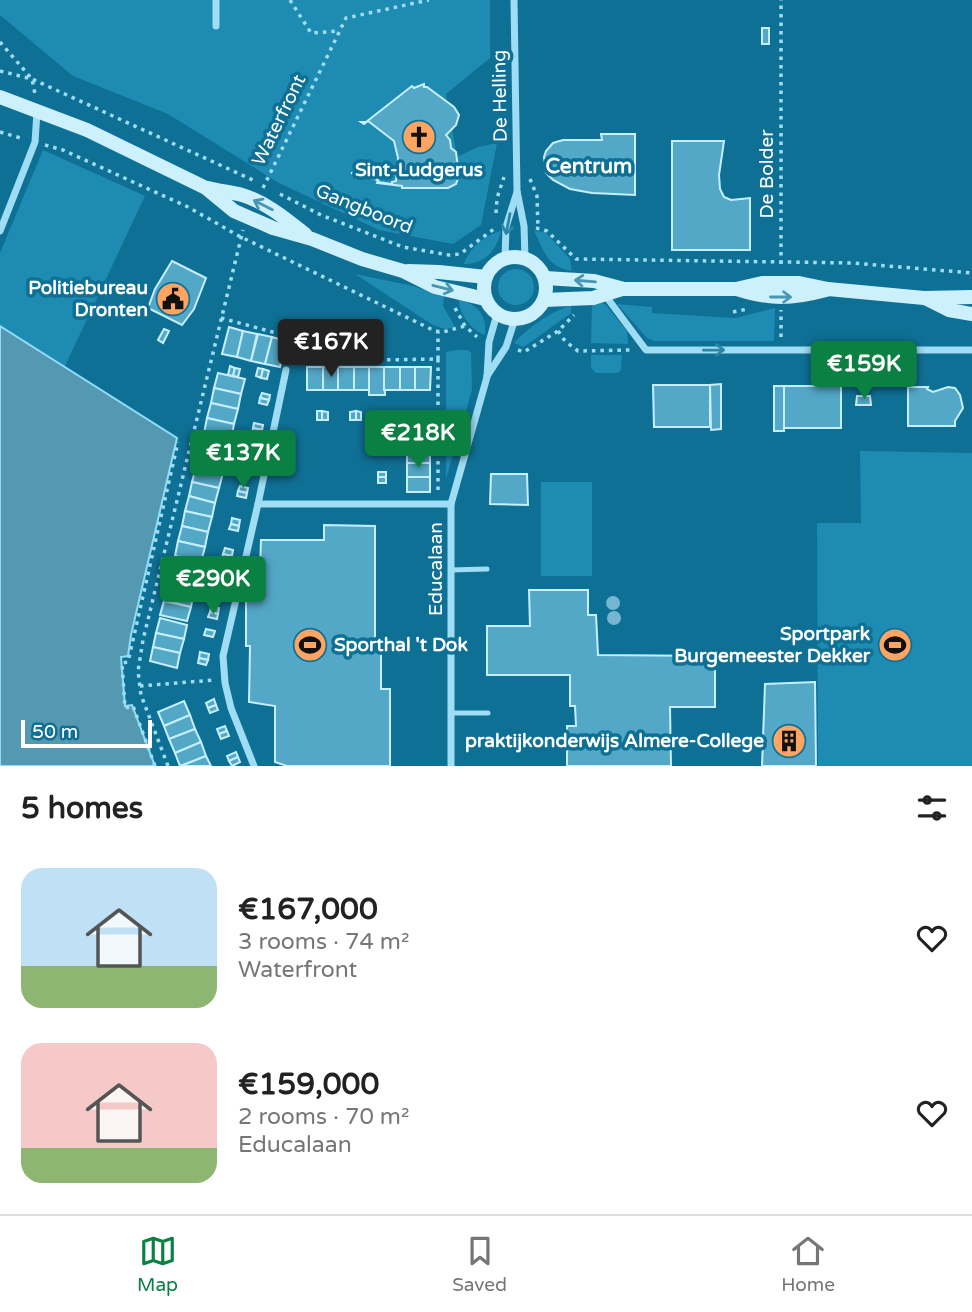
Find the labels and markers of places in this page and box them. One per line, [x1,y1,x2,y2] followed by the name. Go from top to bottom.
[400,118,438,156] church icon: Sint-Ludgerus
[355,159,483,182] place label: Sint-Ludgerus
[28,277,148,321] place label: Politiebureau Dronten
[154,280,192,318] public building icon: Politiebureau Dronten
[282,320,380,379] pin: €167K
[815,342,913,401] pin: €159K
[369,410,467,470] pin: €218K
[194,430,292,490] pin: €137K
[164,556,262,616] pin: €290K
[674,623,871,668] place label: Sportpark Burgemeester Dekker
[291,626,329,664] sports icon: Sporthal 't Dok
[876,626,914,664] sports icon: Sportpark Burgemeester Dekker
[334,634,468,657] place label: Sporthal 't Dok
[770,722,808,760] building icon: praktijkonderwijs Almere-College
[465,730,764,753] place label: praktijkonderwijs Almere-College

